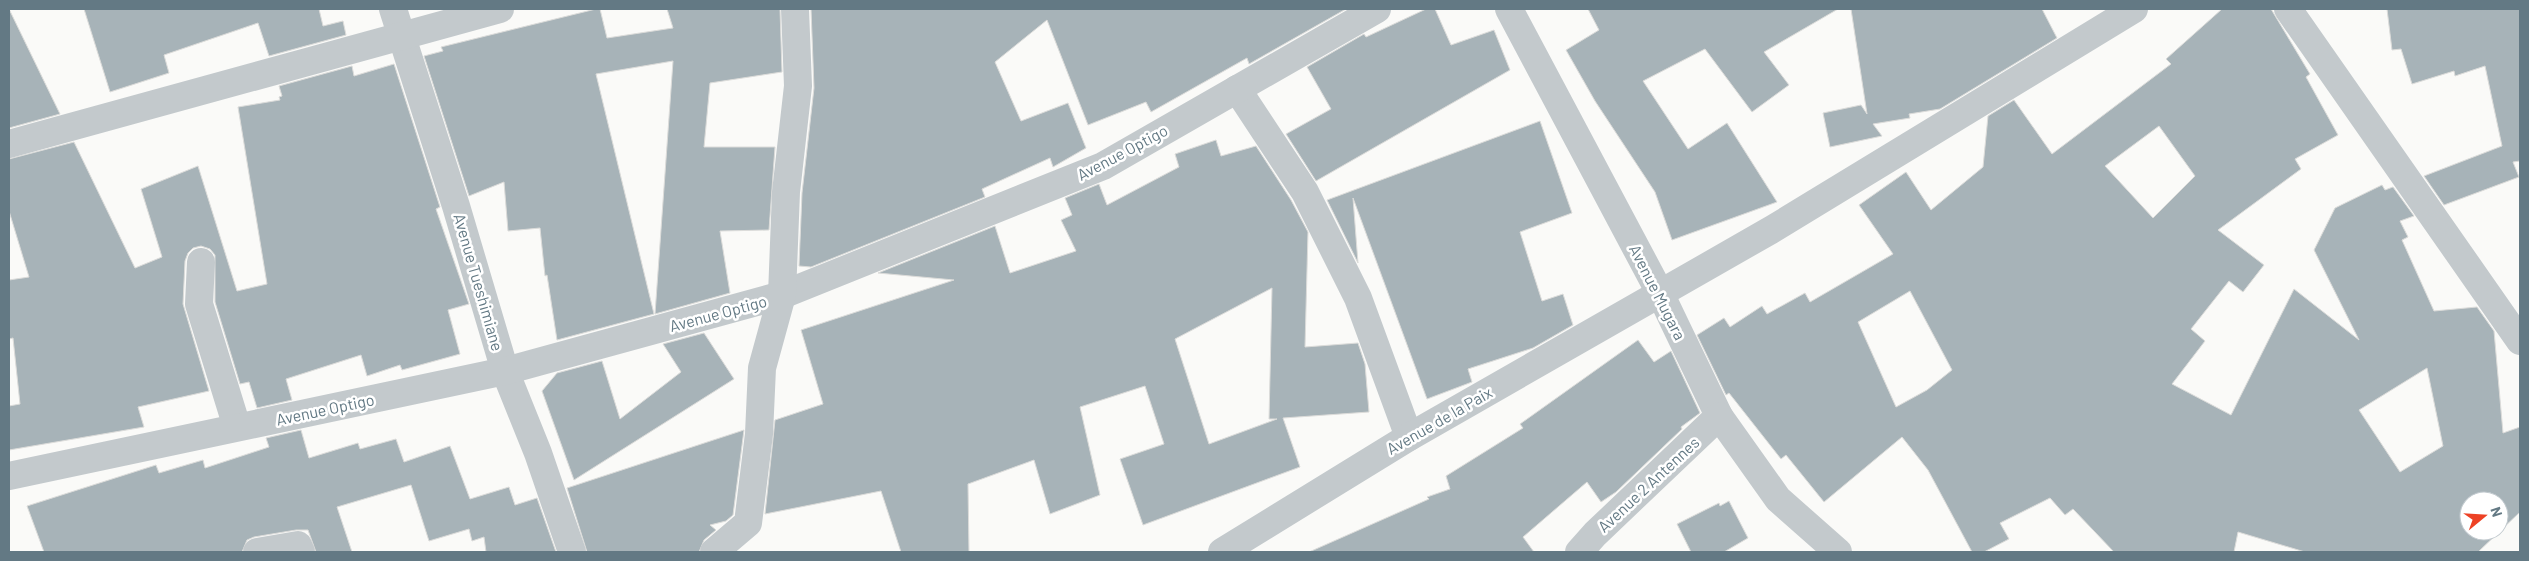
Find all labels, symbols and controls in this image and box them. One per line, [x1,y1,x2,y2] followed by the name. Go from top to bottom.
[1073,120,1171,184] street label: Avenue Optigo
[450,211,508,353] street label: Avenue Tueshimiane
[1626,241,1690,343] street label: Avenue Mugara
[667,291,769,335] street label: Avenue Optigo
[1383,382,1496,458] street label: Avenue de la Paix
[274,389,376,429] street label: Avenue Optigo
[1593,432,1703,536] street label: Avenue 2 Antennes
[2459,491,2509,541] north arrow
[2487,505,2506,519] text: N

